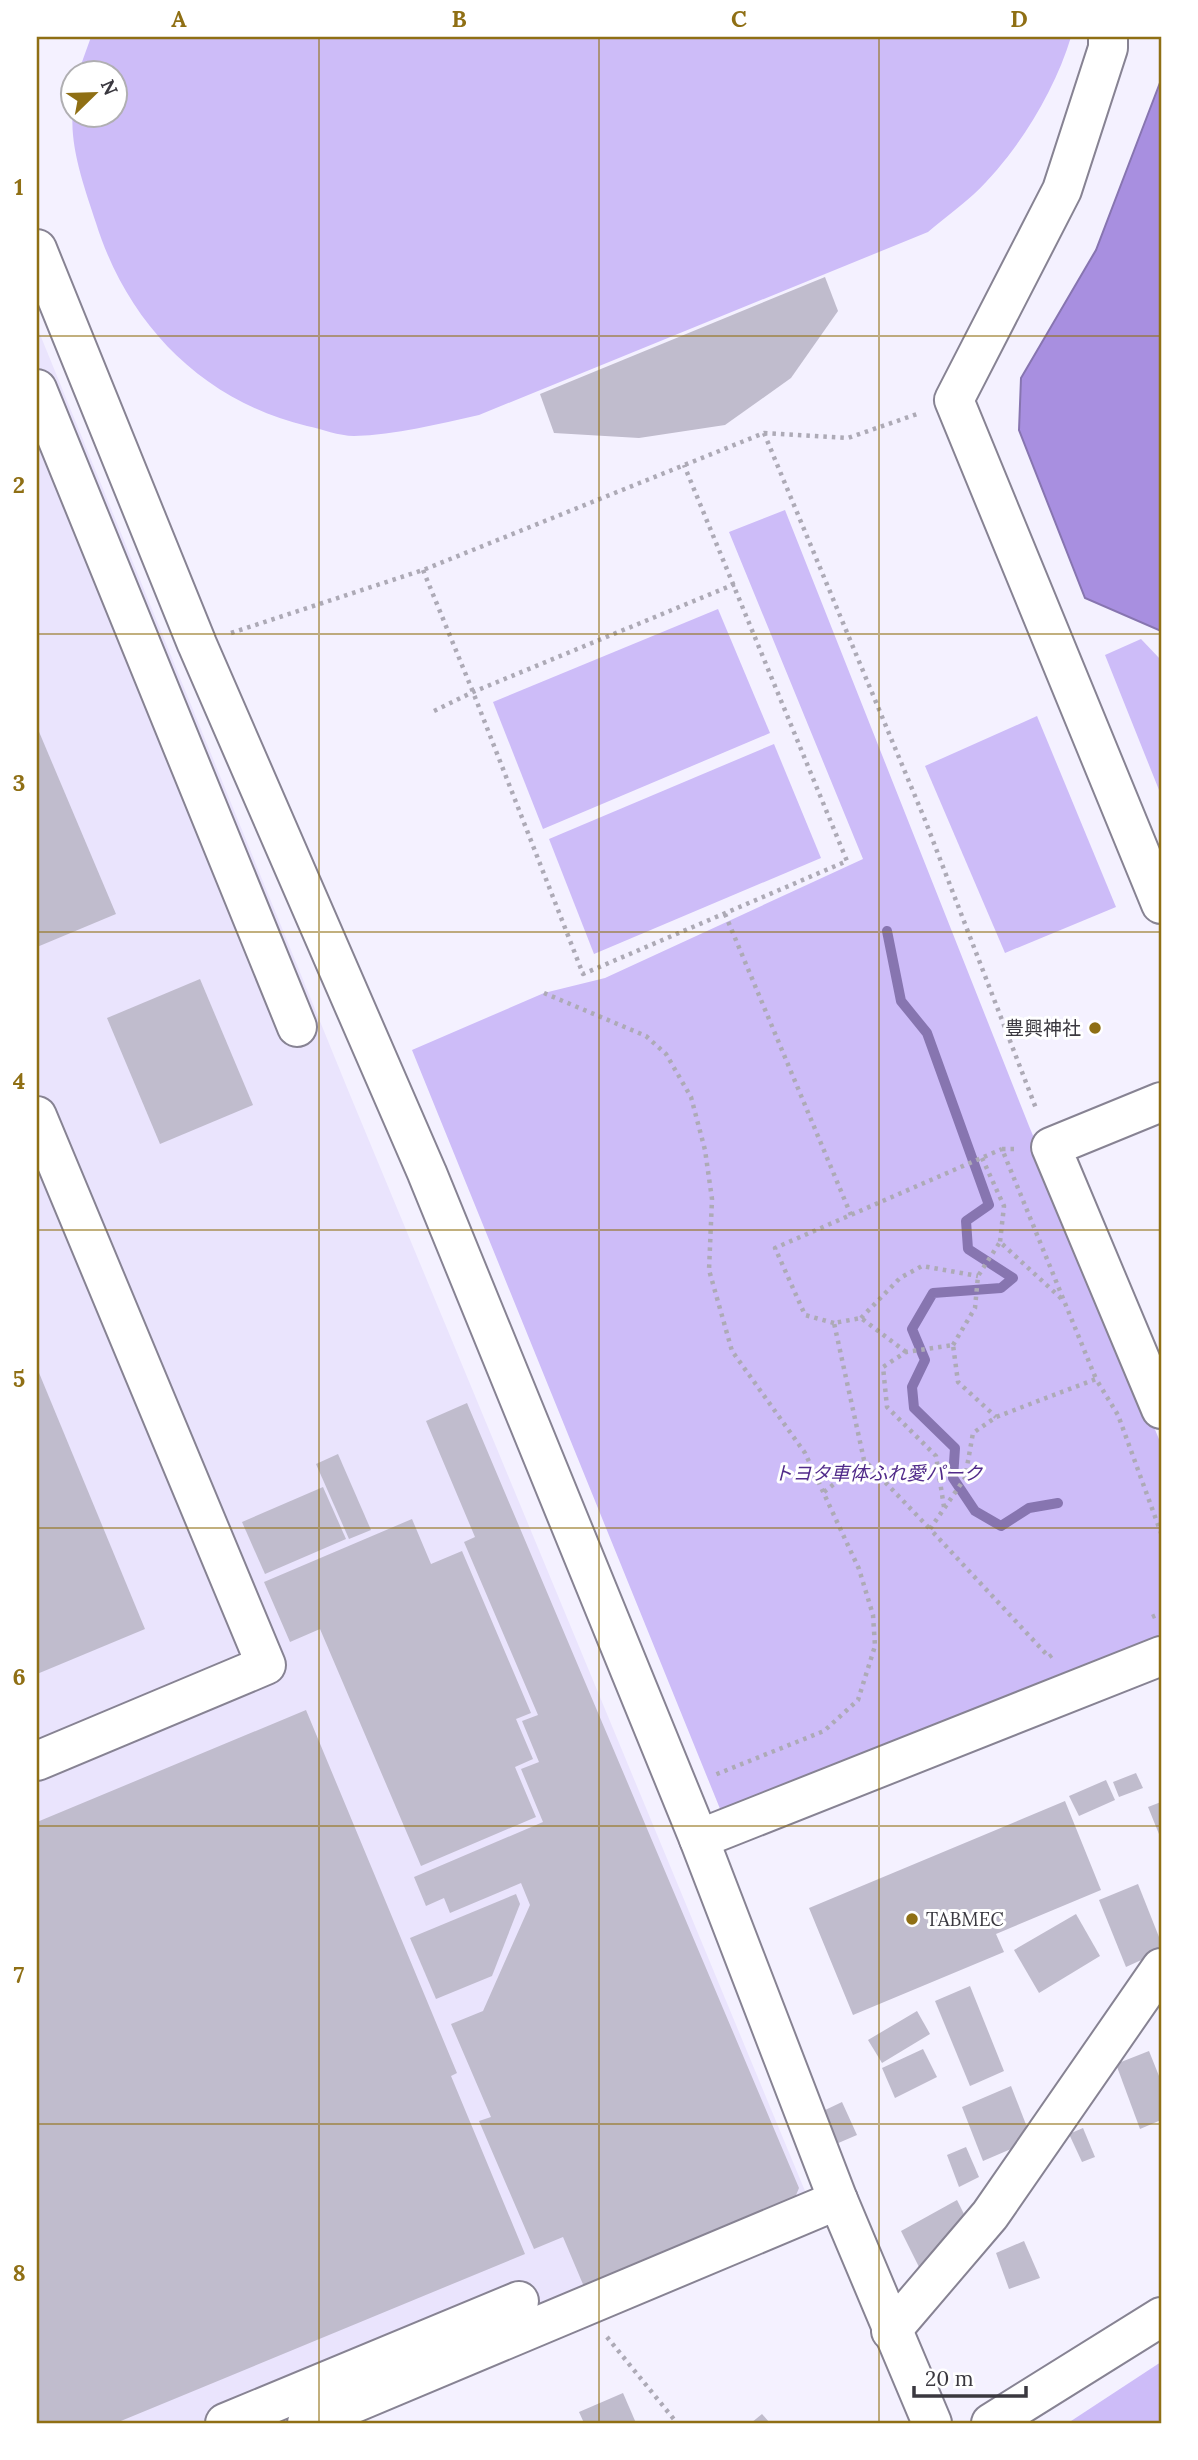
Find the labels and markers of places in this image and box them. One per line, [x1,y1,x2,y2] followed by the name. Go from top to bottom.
[1005,1016,1081,1040] place label: 豊興神社
[1087,1020,1103,1036] marker: 豊興神社
[926,1907,1004,1931] place label: TABMEC
[904,1911,920,1927] marker: TABMEC

